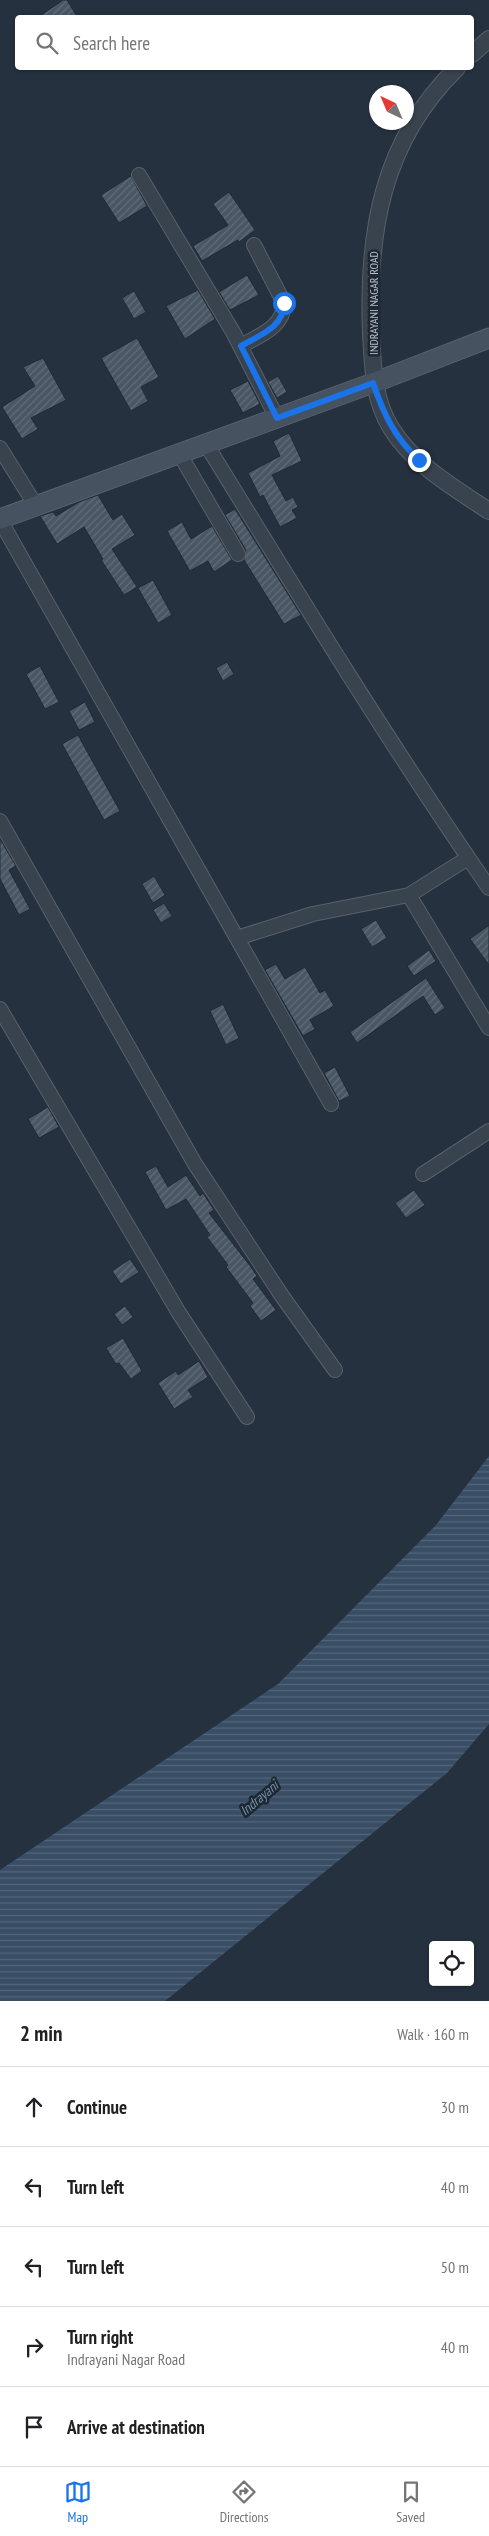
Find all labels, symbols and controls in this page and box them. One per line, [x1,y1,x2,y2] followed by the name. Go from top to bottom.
[15,15,474,70] search box
[33,29,61,57] icon: search
[73,31,150,55] text: Search here
[369,85,414,130] north arrow
[366,251,381,355] street label: INDRAYANI NAGAR ROAD
[273,292,296,315] route start
[408,449,431,472] route end
[236,1775,284,1819] water label: Indrayani
[429,1941,474,1986] map controls
[429,1941,474,1986] button: locate
[20,2020,62,2047] text: 2 min
[397,2024,469,2044] text: Walk · 160 m
[20,2093,48,2121] icon: ahead
[67,2095,127,2119] text: Continue
[441,2097,469,2117] text: 30 m
[20,2173,48,2201] icon: left
[67,2175,124,2199] text: Turn left
[441,2177,469,2197] text: 40 m
[20,2253,48,2281] icon: left
[67,2255,124,2279] text: Turn left
[441,2257,469,2277] text: 50 m
[67,2325,133,2349] text: Turn right
[20,2333,48,2361] icon: right
[441,2337,469,2357] text: 40 m
[67,2349,185,2369] text: Indrayani Nagar Road
[20,2413,48,2441] icon: arrive
[67,2415,205,2439] text: Arrive at destination
[64,2478,92,2526] tab: Map
[220,2478,268,2526] tab: Directions
[396,2478,425,2526] tab: Saved

